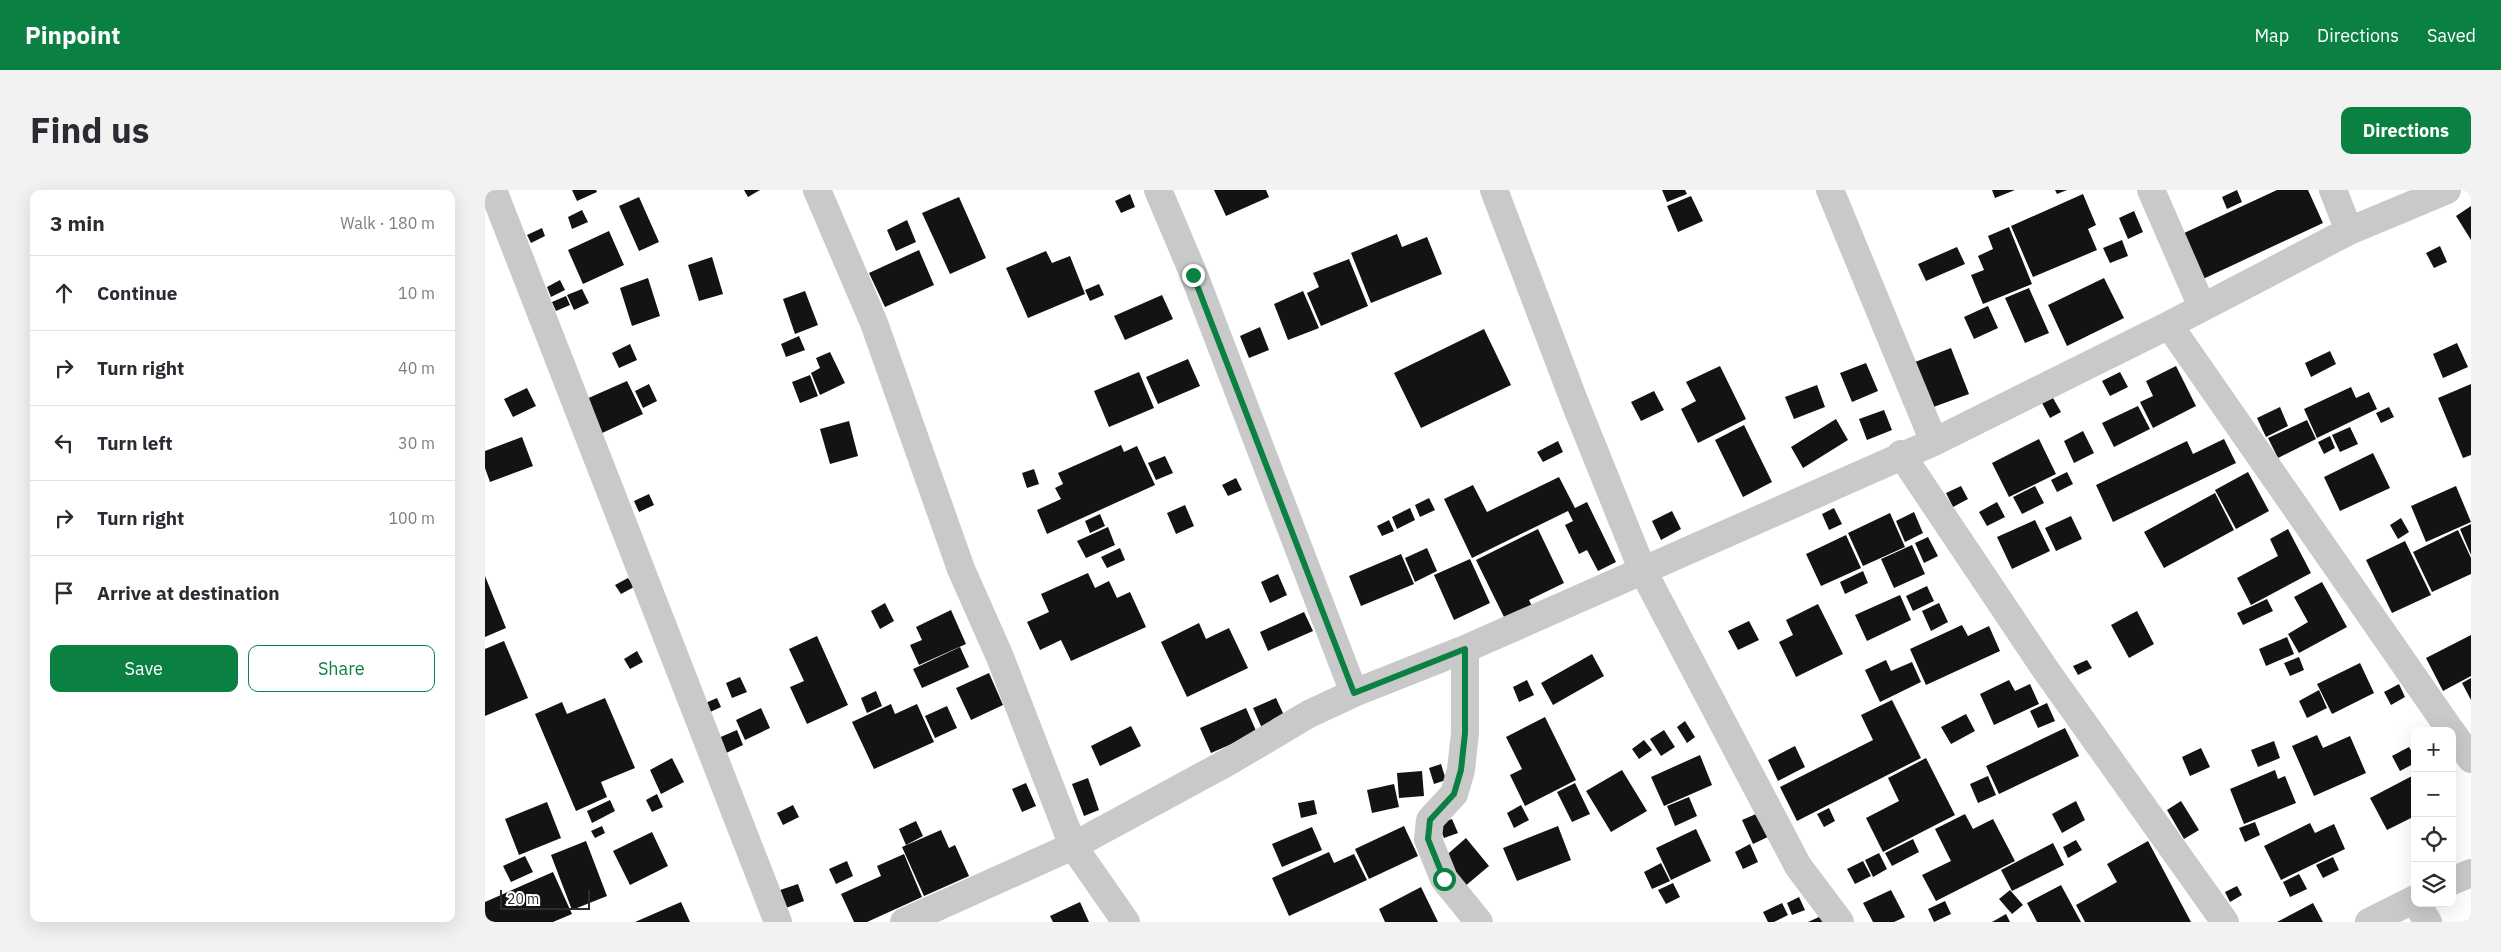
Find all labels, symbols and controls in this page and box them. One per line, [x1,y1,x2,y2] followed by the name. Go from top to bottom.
[25,19,120,51] text: Pinpoint
[2254,24,2289,47] text: Map
[2317,24,2399,47] text: Directions
[2427,24,2476,47] text: Saved
[30,107,149,153] text: Find us
[2341,107,2471,154] button: Directions
[50,209,105,237] text: 3 min
[340,213,435,233] text: Walk · 180 m
[1182,264,1205,287] route end
[50,279,78,307] icon: ahead
[97,281,177,305] text: Continue
[398,283,435,303] text: 10 m
[50,354,78,382] icon: right
[97,356,184,380] text: Turn right
[398,358,435,378] text: 40 m
[50,429,78,457] icon: left
[97,431,173,455] text: Turn left
[398,433,435,453] text: 30 m
[50,504,78,532] icon: right
[97,506,184,530] text: Turn right
[388,508,435,528] text: 100 m
[50,579,78,607] icon: arrive
[97,581,280,605] text: Arrive at destination
[50,645,238,692] button: Save
[248,645,435,692] button: Share
[2411,727,2456,907] map controls
[2411,727,2456,772] button: +
[2411,772,2456,817] button: −
[2411,817,2456,862] button: locate
[2411,862,2456,907] button: layers
[1433,868,1456,891] route start
[500,887,590,910] scale bar
[507,890,539,908] text: 20 m

